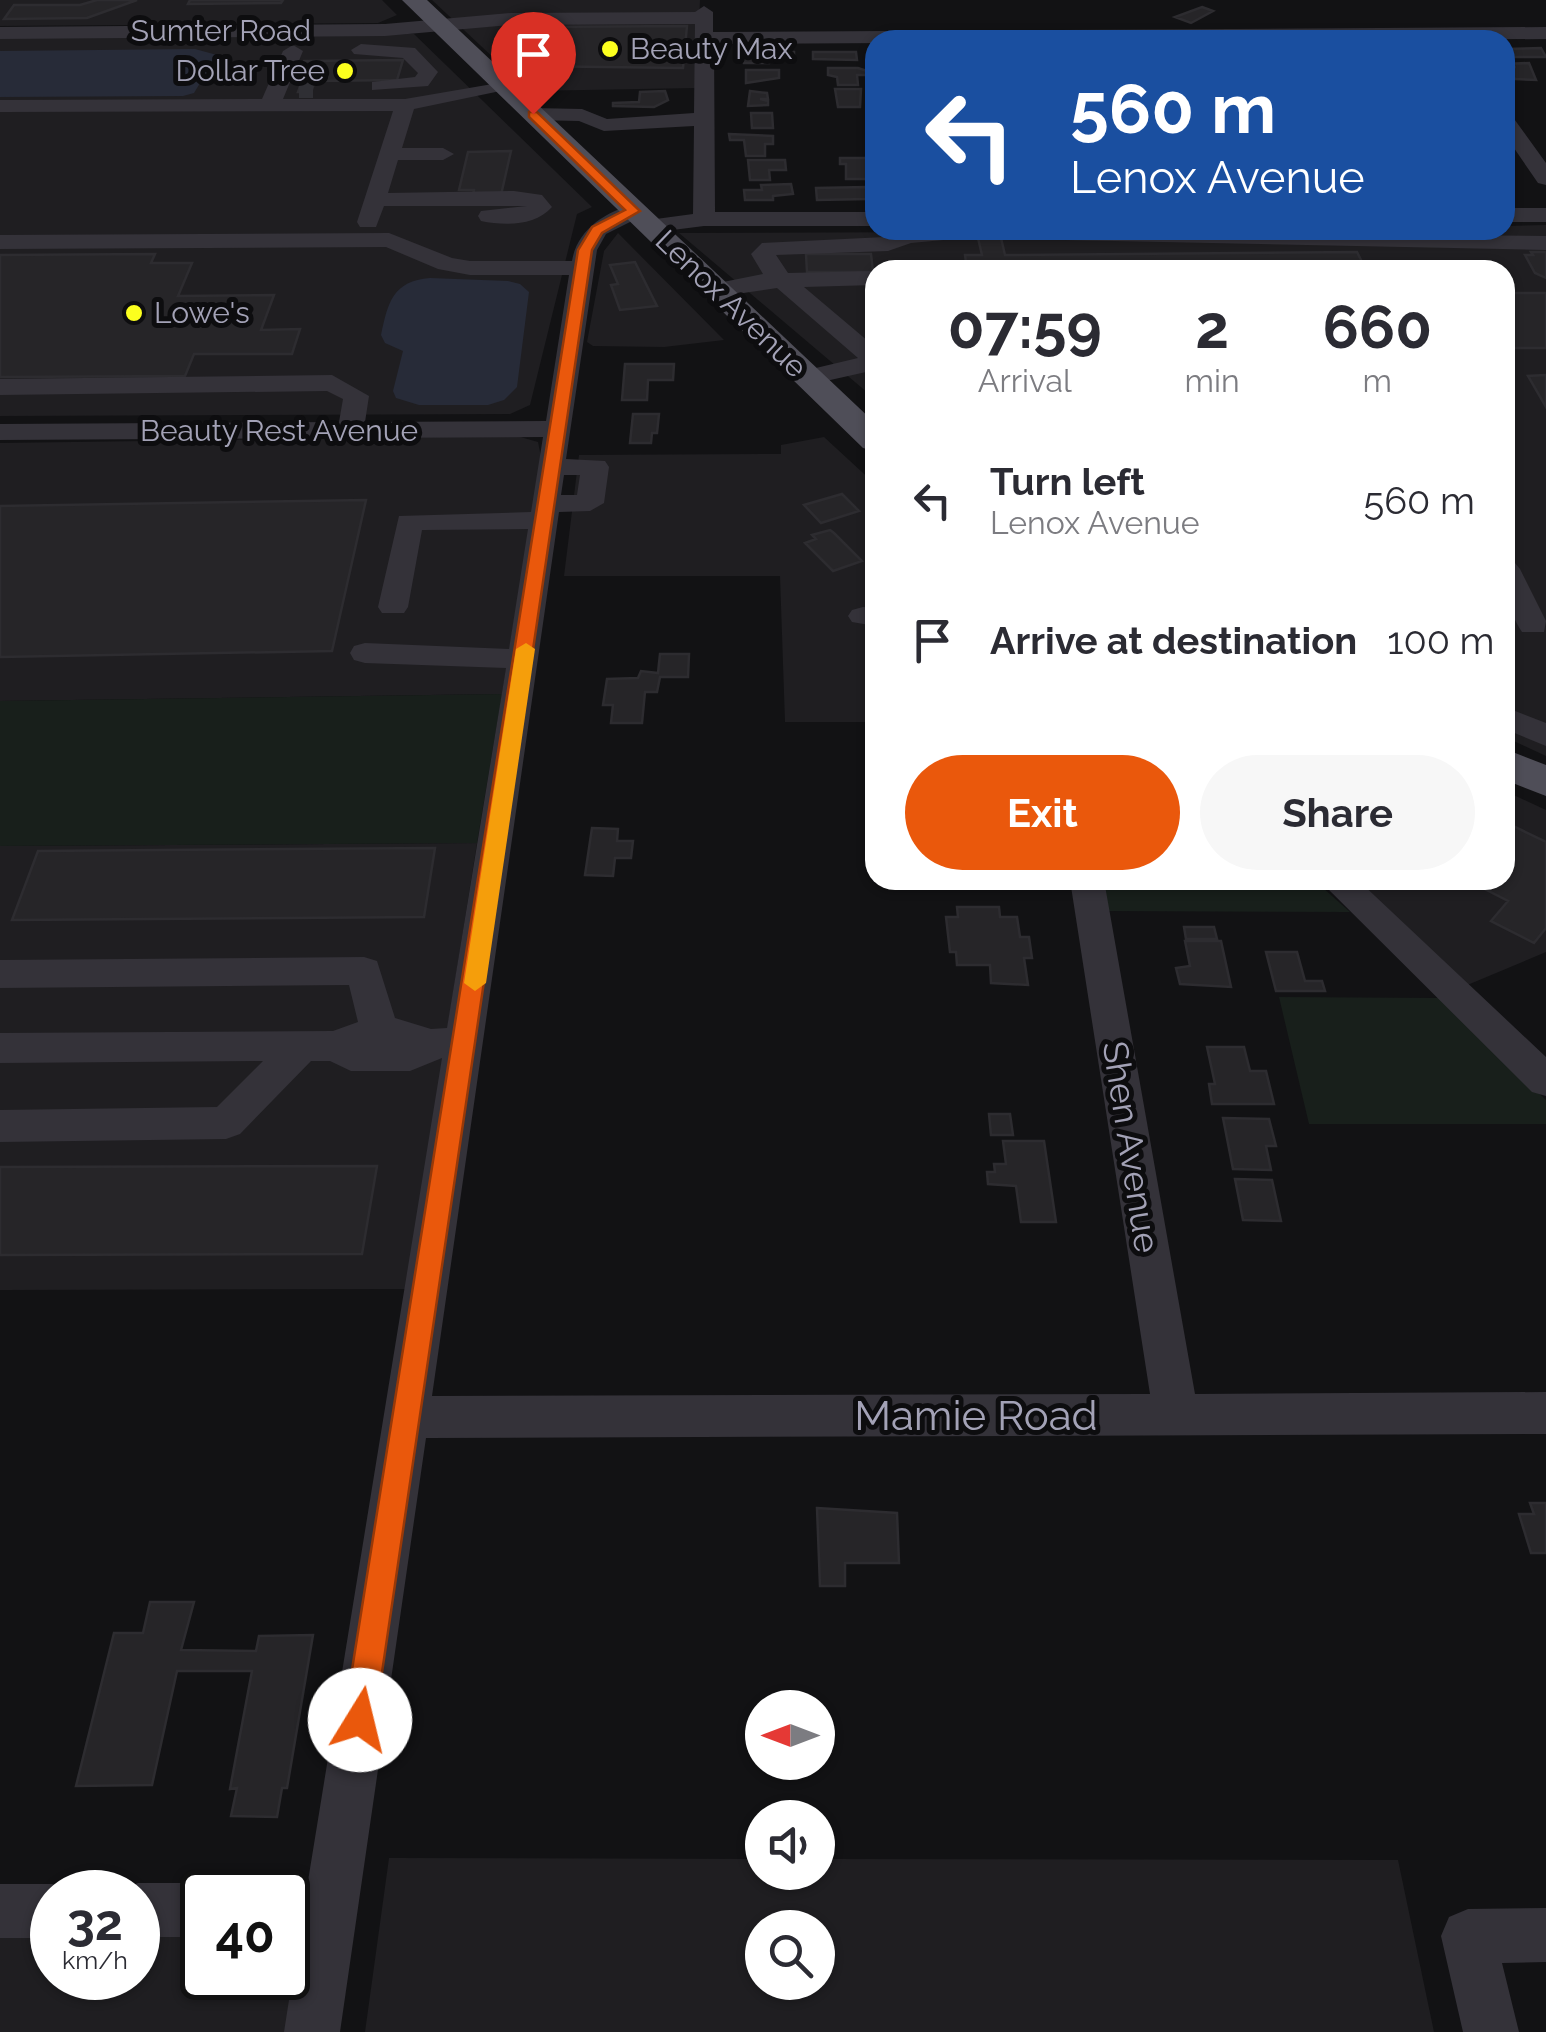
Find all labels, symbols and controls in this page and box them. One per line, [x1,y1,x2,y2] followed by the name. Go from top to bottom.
[491,12,576,115] pin
[131,13,311,48] street label: Sumter Road
[506,27,561,82] icon: arrive
[630,31,793,66] place label: Beauty Max
[599,38,621,60] marker: Beauty Max
[176,53,325,88] place label: Dollar Tree
[334,60,356,82] marker: Dollar Tree
[1070,67,1276,149] text: 560 m
[905,70,1035,200] icon: left
[1070,151,1365,204] text: Lenox Avenue
[649,223,814,384] street label: Lenox Avenue
[948,292,1102,362] text: 07:59
[1195,292,1229,362] text: 2
[1322,292,1432,362] text: 660
[154,295,250,330] place label: Lowe's
[123,302,145,324] marker: Lowe's
[978,362,1072,399] text: Arrival
[1185,362,1240,399] text: min
[1363,362,1392,399] text: m
[140,413,418,448] street label: Beauty Rest Avenue
[990,459,1145,504] text: Turn left
[905,473,960,528] icon: left
[1364,478,1475,523] text: 560 m
[990,504,1200,541] text: Lenox Avenue
[905,613,960,668] icon: arrive
[990,618,1357,663] text: Arrive at destination
[1387,618,1495,663] text: 100 m
[905,755,1180,870] button: Exit
[1200,755,1475,870] button: Share
[1095,1038,1168,1255] street label: Shen Avenue
[854,1391,1098,1440] street label: Mamie Road
[308,1668,412,1772] position arrow
[745,1690,835,1780] north arrow
[745,1690,835,2000] map controls
[745,1800,835,1890] button: sound
[180,1870,310,2000] speed limit sign: 40
[67,1893,123,1952] text: 32
[745,1910,835,2000] button: search
[62,1945,128,1975] text: km/h

